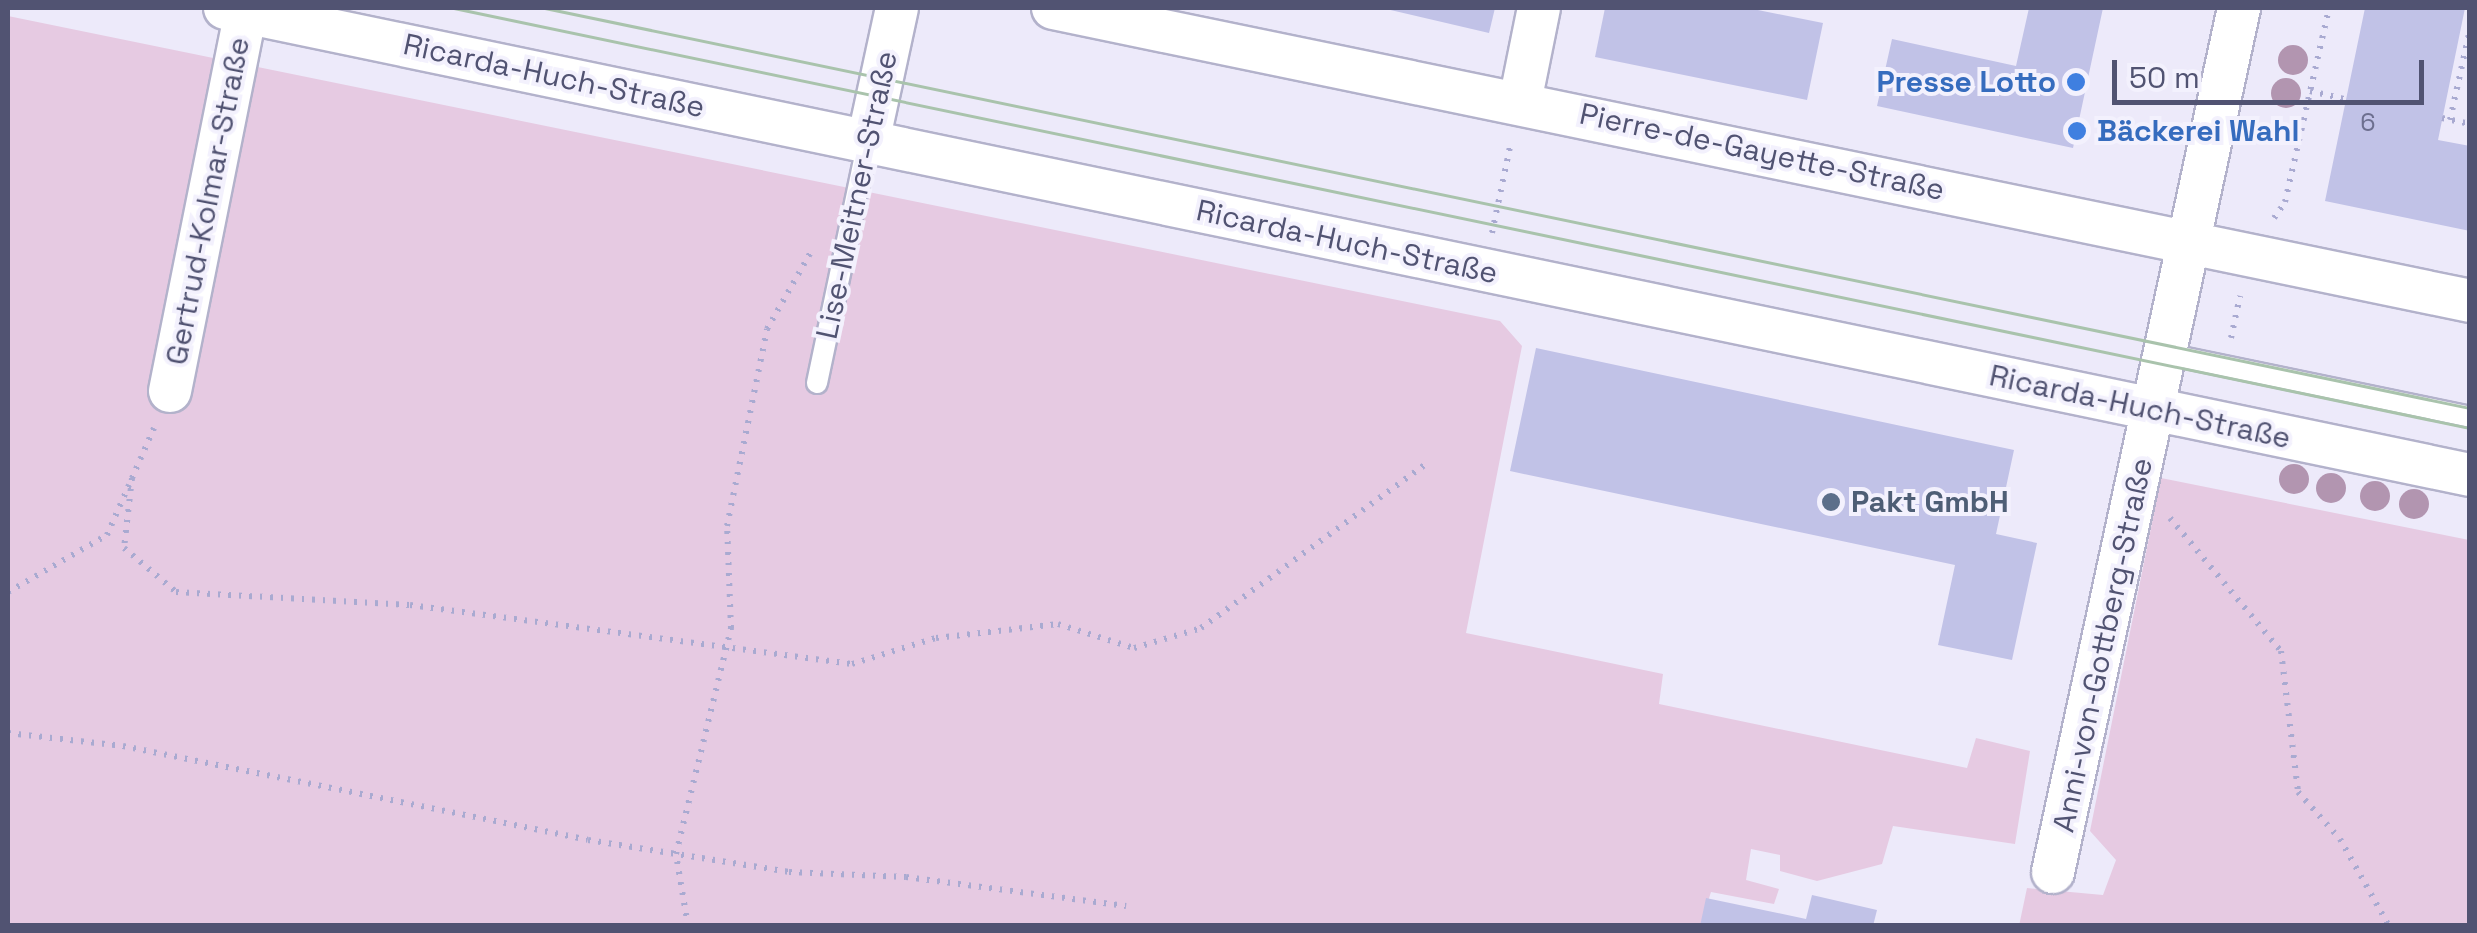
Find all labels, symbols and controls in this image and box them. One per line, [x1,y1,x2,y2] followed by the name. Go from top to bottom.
[400,26,708,126] street label: Ricarda-Huch-Straße
[159,34,257,368] street label: Gertrud-Kolmar-Straße
[2117,40,2430,102] scale bar
[809,48,905,342] street label: Lise-Meitner-Straße
[2129,58,2200,97] text: 50 m
[1876,64,2056,100] place label: Presse Lotto
[2065,71,2087,93] marker: Presse Lotto
[1576,96,1948,208] street label: Pierre-de-Gayette-Straße
[2360,107,2376,137] house number: 6
[2097,113,2300,149] place label: Bäckerei Wahl
[2066,120,2088,142] marker: Bäckerei Wahl
[1193,192,1501,292] street label: Ricarda-Huch-Straße
[1986,357,2294,457] street label: Ricarda-Huch-Straße
[2046,455,2160,835] street label: Anni-von-Gottberg-Straße
[1851,484,2009,520] place label: Pakt GmbH
[1820,491,1842,513] marker: Pakt GmbH

